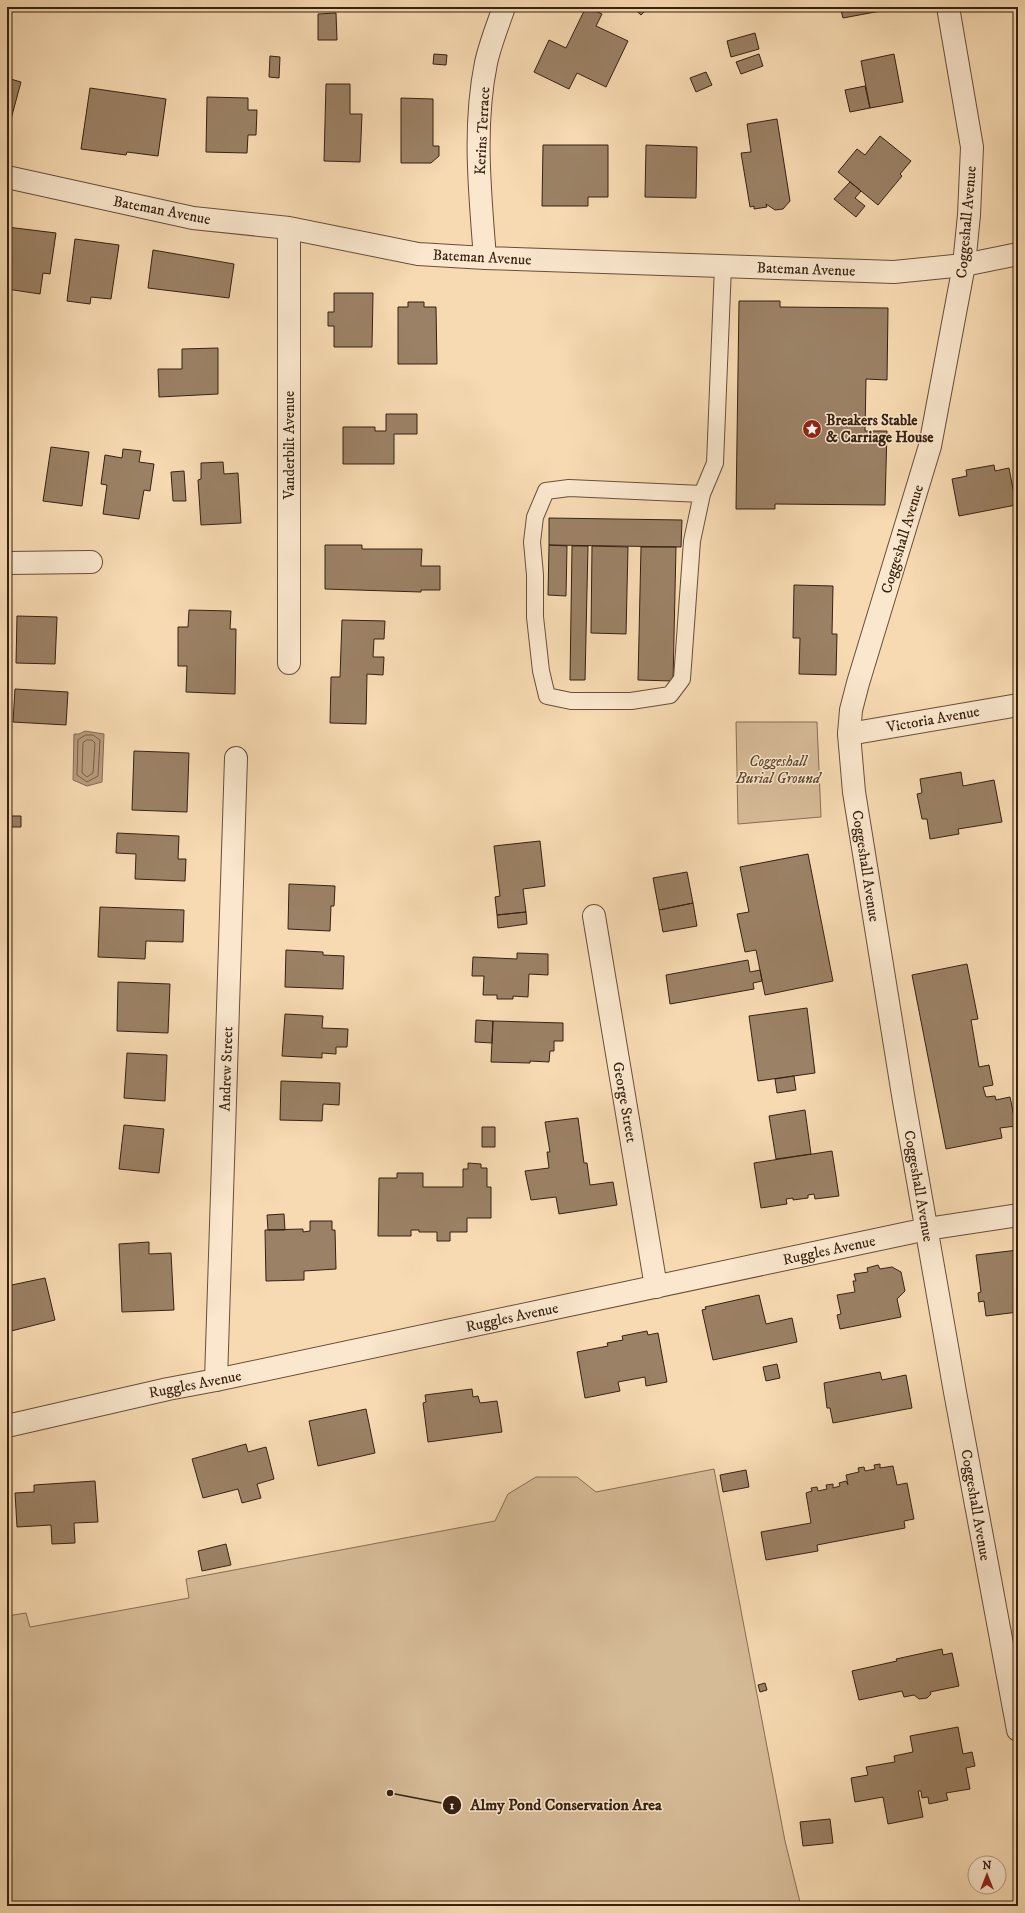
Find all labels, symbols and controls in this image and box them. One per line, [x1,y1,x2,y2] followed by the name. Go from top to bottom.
[471,86,494,176] street label: Kerins Terrace
[952,165,981,279] street label: Coggeshall Avenue
[112,192,212,229] street label: Bateman Avenue
[432,245,532,270] street label: Bateman Avenue
[756,258,856,281] street label: Bateman Avenue
[280,391,299,500] street label: Vanderbilt Avenue
[826,411,934,447] place label: Breakers Stable & Carriage House
[801,418,823,440] place icon: Breakers Stable & Carriage House
[877,482,928,596] street label: Coggeshall Avenue
[884,702,981,737] street label: Victoria Avenue
[735,752,823,788] park label: Coggeshall Burial Ground
[847,809,884,923] street label: Coggeshall Avenue
[216,1026,237,1112] street label: Andrew Street
[608,1060,641,1144] street label: George Street
[899,1129,938,1243] street label: Coggeshall Avenue
[781,1231,877,1270] street label: Ruggles Avenue
[464,1298,560,1337] street label: Ruggles Avenue
[147,1366,243,1403] street label: Ruggles Avenue
[956,1448,995,1562] street label: Coggeshall Avenue
[442,1791,670,1819] callout: Almy Pond Conservation Area
[469,1795,663,1815] text: Almy Pond Conservation Area
[450,1798,455,1813] text: 1
[967,1855,1007,1895] north arrow
[982,1859,992,1873] text: N

